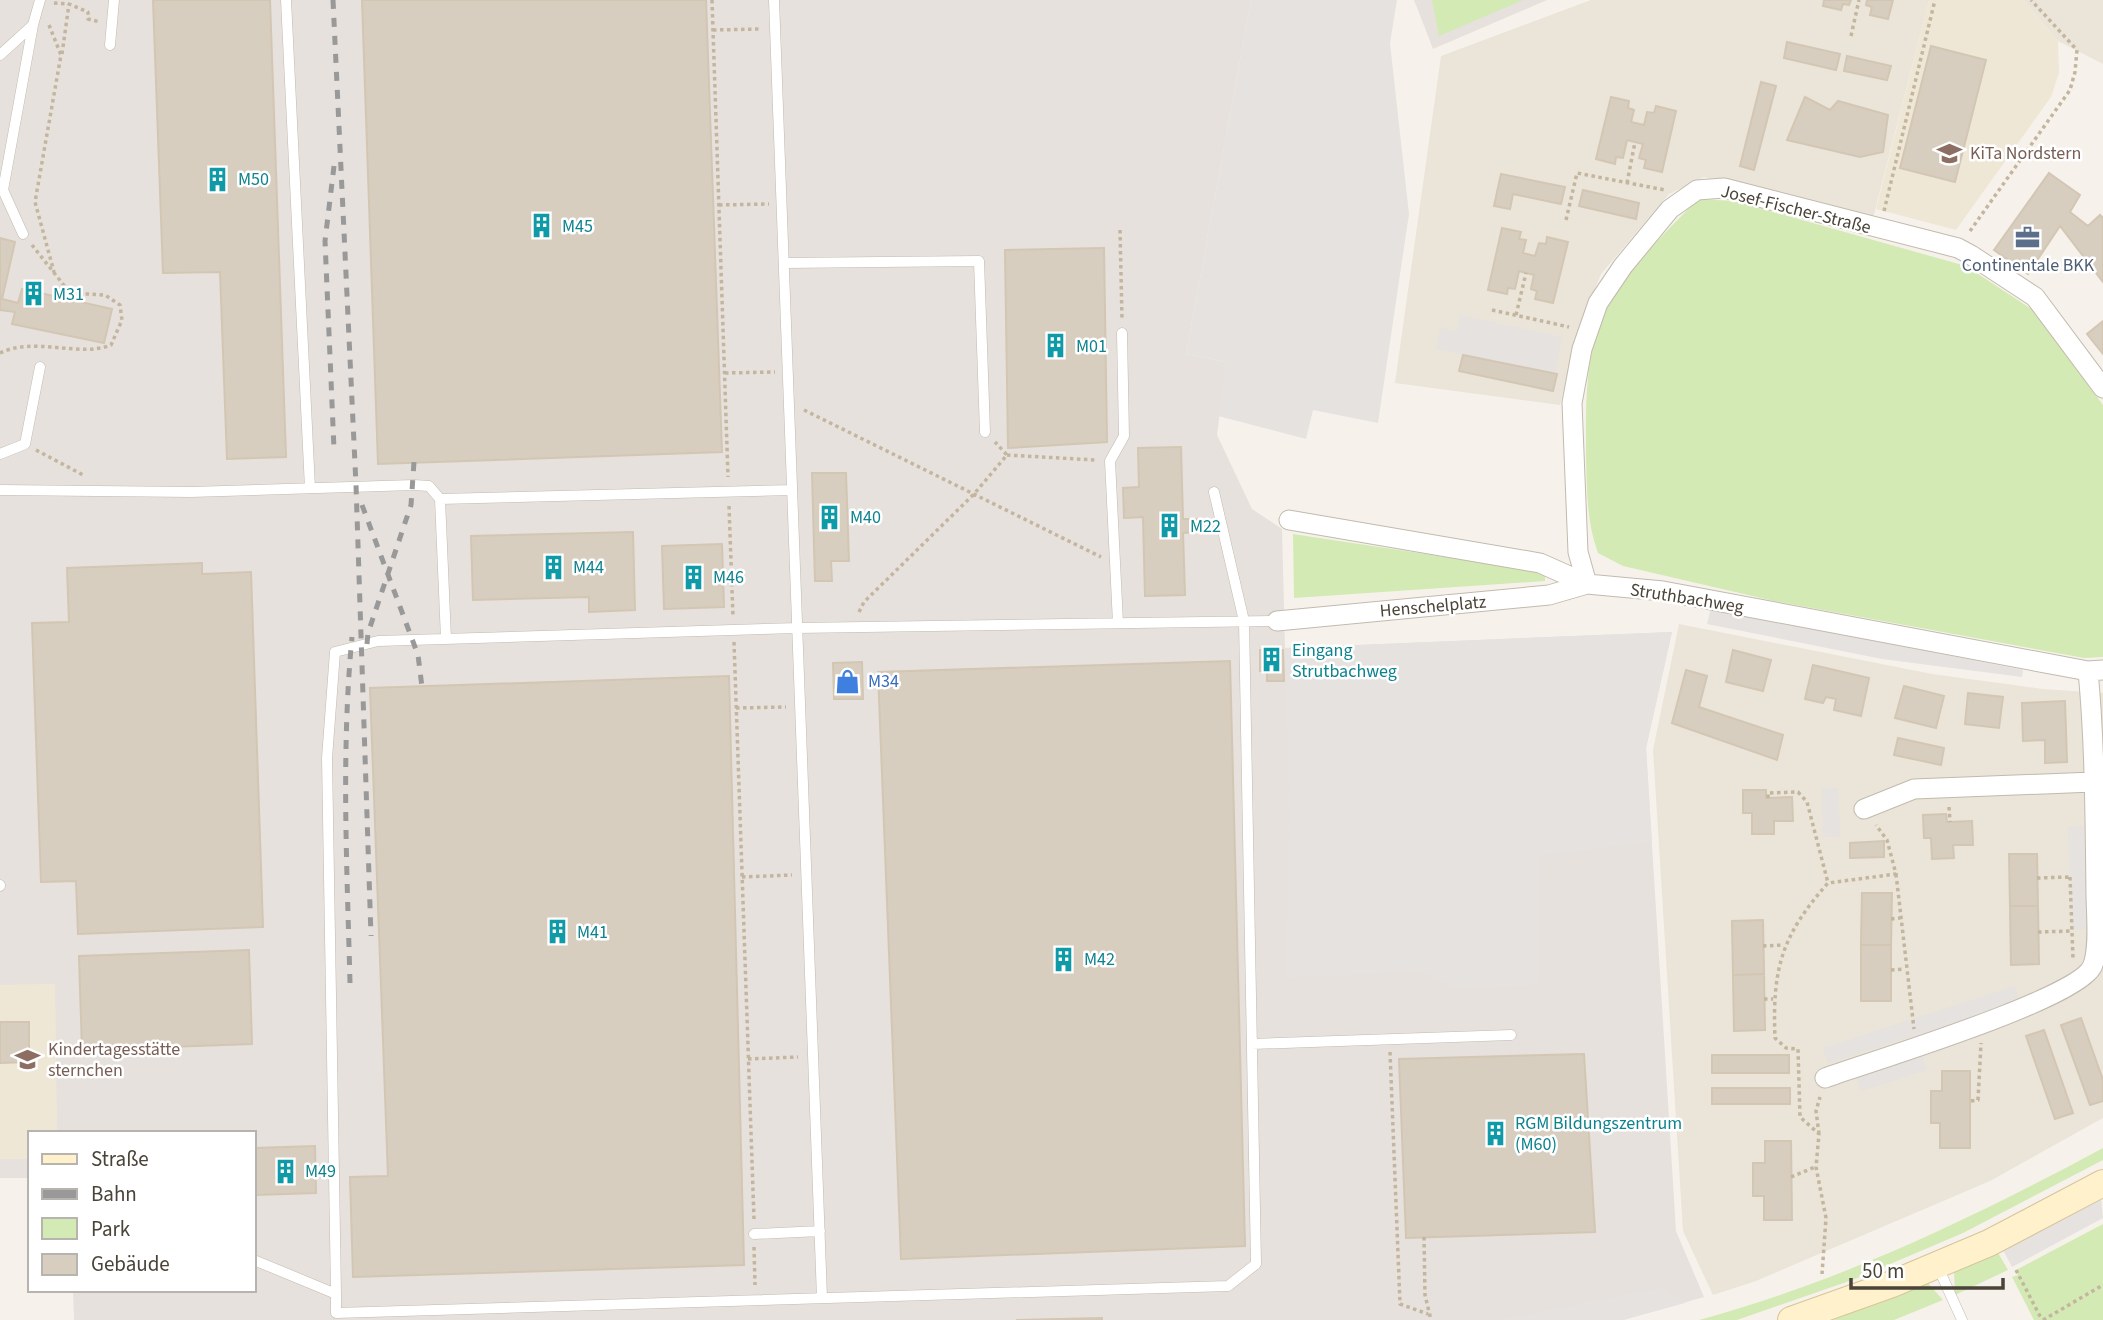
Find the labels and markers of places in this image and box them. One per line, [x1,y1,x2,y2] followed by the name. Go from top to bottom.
[1936,139,1964,167] school or university icon: KiTa Nordstern
[1970,141,2081,166] place label: KiTa Nordstern
[204,165,232,193] building icon: M50
[238,167,269,192] place label: M50
[528,212,556,240] building icon: M45
[562,214,593,239] place label: M45
[2014,224,2042,252] office icon: Continentale BKK
[1962,253,2095,278] place label: Continentale BKK
[19,280,47,308] building icon: M31
[53,282,84,307] place label: M31
[1042,332,1070,360] building icon: M01
[1076,334,1107,359] place label: M01
[816,503,844,531] building icon: M40
[850,505,881,530] place label: M40
[1156,512,1184,540] building icon: M22
[1190,514,1221,539] place label: M22
[539,553,567,581] building icon: M44
[573,555,604,580] place label: M44
[679,563,707,591] building icon: M46
[713,565,744,590] place label: M46
[1292,638,1397,684] place label: Eingang Strutbachweg
[1258,646,1286,674] building icon: Eingang Strutbachweg
[834,667,862,695] shop icon: M34
[868,669,899,694] place label: M34
[543,918,571,946] building icon: M41
[577,920,608,945] place label: M41
[1050,945,1078,973] building icon: M42
[1084,947,1115,972] place label: M42
[48,1037,180,1083] place label: Kindertagesstätte sternchen
[14,1045,42,1073] school or university icon: Kindertagesstätte sternchen
[1515,1111,1682,1157] place label: RGM Bildungszentrum (M60)
[1481,1119,1509,1147] building icon: RGM Bildungszentrum (M60)
[271,1157,299,1185] building icon: M49
[305,1159,336,1184] place label: M49

